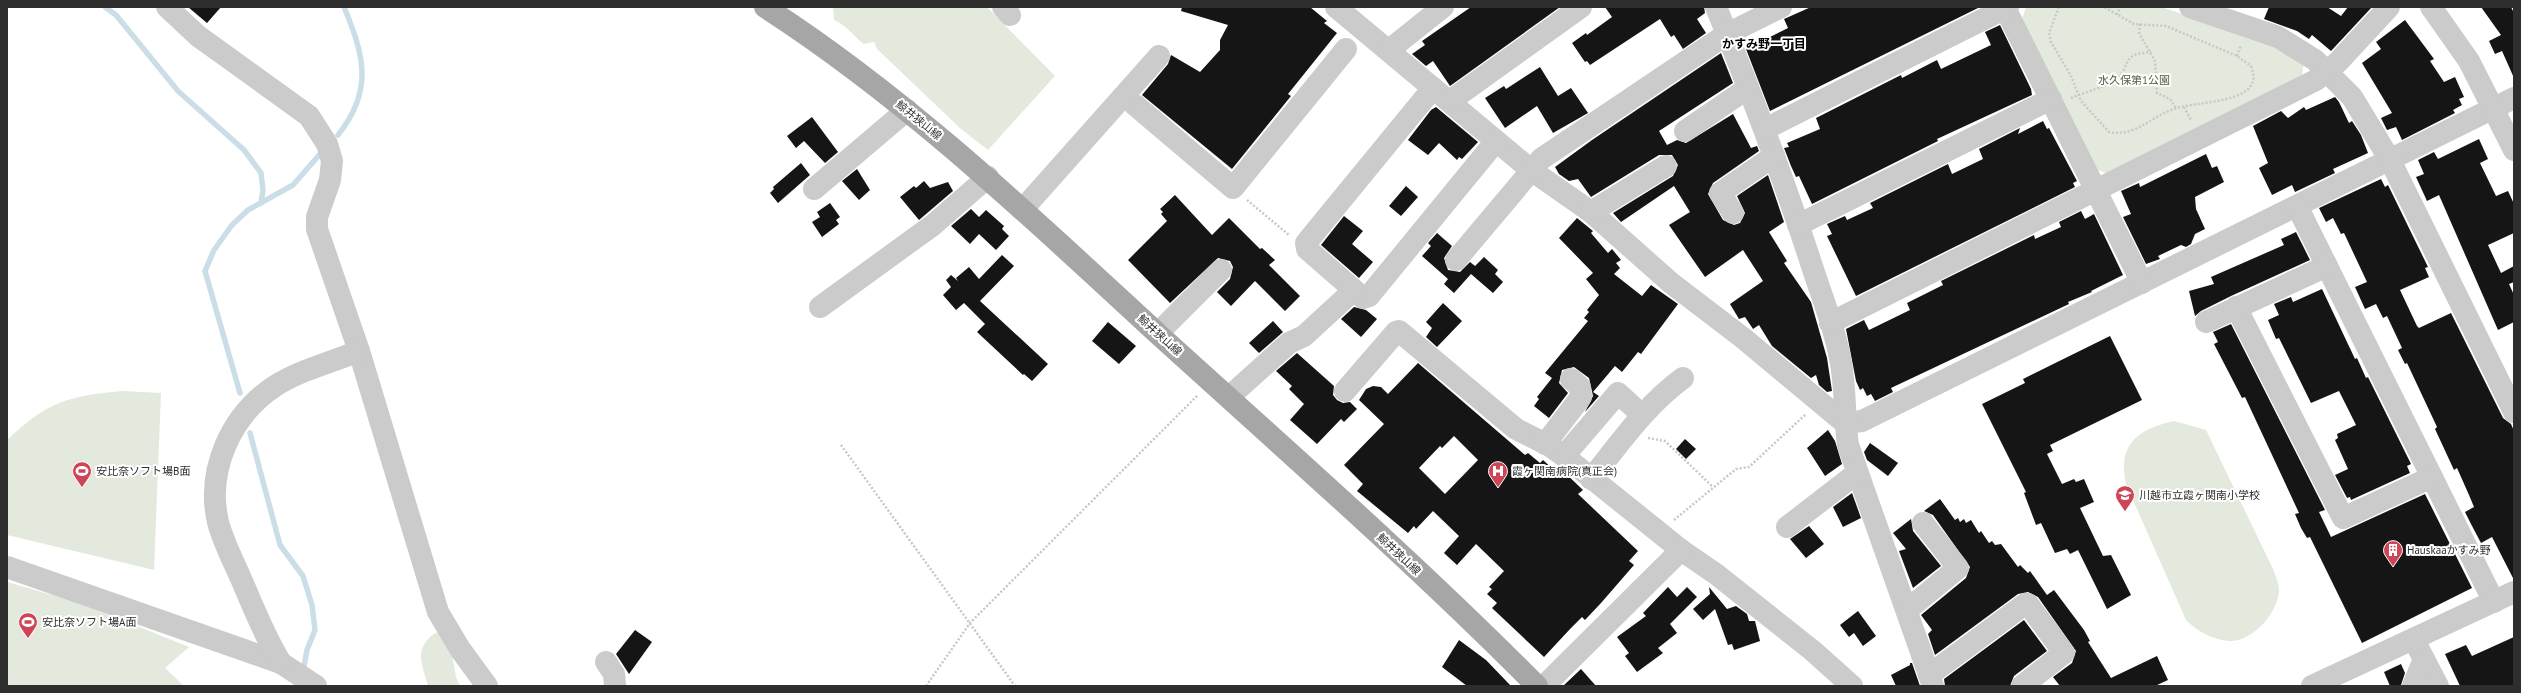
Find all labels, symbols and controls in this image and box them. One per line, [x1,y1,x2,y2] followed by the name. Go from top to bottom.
[1722,36,1806,51] district label: かすみ野一丁目
[2098,73,2170,87] park label: 水久保第1公園
[893,97,945,143] street label: 鯨井狭山線
[1135,311,1185,359] street label: 鯨井狭山線
[71,460,93,488] sports icon: 安比奈ソフト場B面
[1487,460,1509,488] hospital icon: 霞ヶ関南病院(真正会)
[96,464,190,478] place label: 安比奈ソフト場B面
[1512,464,1617,478] place label: 霞ヶ関南病院(真正会)
[2114,484,2136,512] school or university icon: 川越市立霞ヶ関南小学校
[2139,488,2260,502] place label: 川越市立霞ヶ関南小学校
[1374,530,1424,578] street label: 鯨井狭山線
[2382,539,2404,567] building icon: Hauskaaかすみ野
[2407,543,2491,557] place label: Hauskaaかすみ野
[17,611,39,639] sports icon: 安比奈ソフト場A面
[42,615,136,629] place label: 安比奈ソフト場A面

